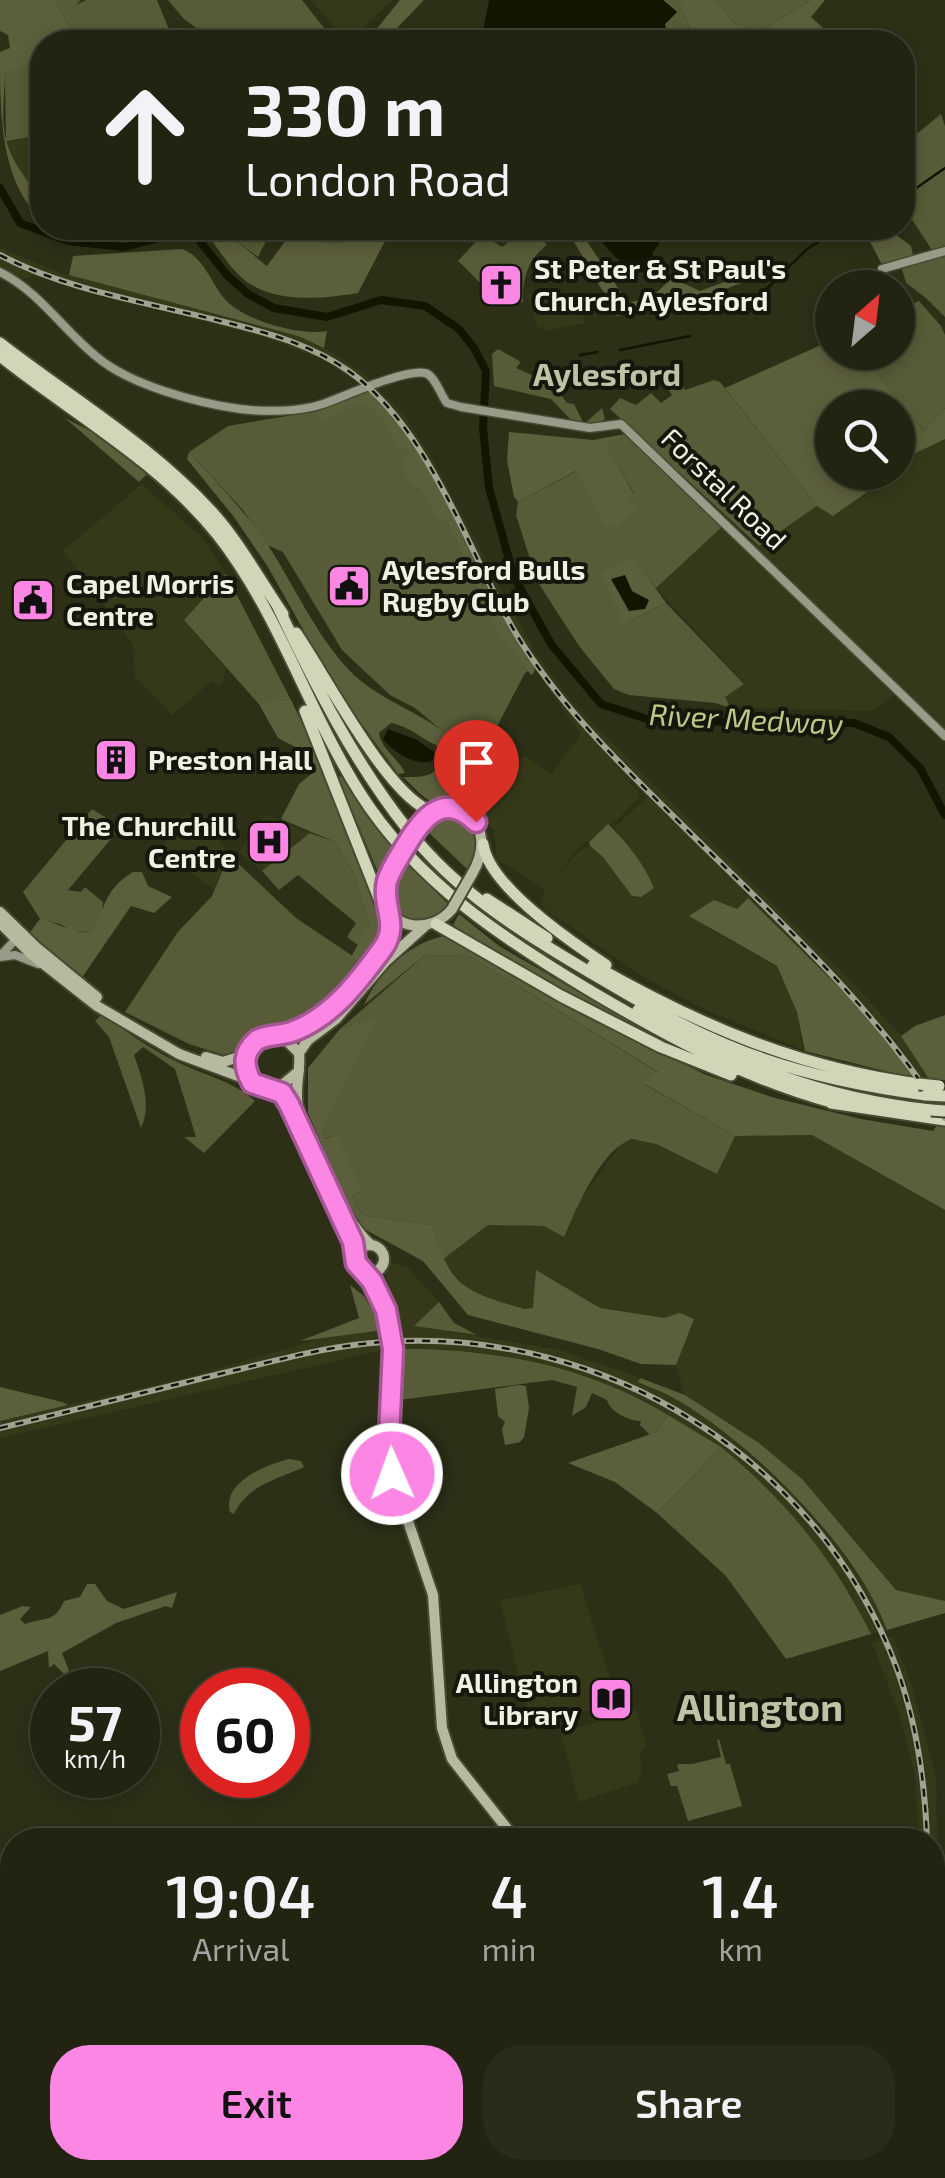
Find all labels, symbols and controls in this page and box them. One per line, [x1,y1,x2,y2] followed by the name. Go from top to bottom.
[245,66,445,150] text: 330 m
[80,70,210,200] icon: ahead
[245,151,511,205] text: London Road
[534,251,786,317] place label: St Peter & St Paul's Church, Aylesford
[478,262,524,308] church icon: St Peter & St Paul's Church, Aylesford
[815,270,915,370] north arrow
[815,270,915,490] map controls
[533,354,681,393] district label: Aylesford
[815,390,915,490] button: search
[655,420,794,556] street label: Forstal Road
[382,552,585,618] place label: Aylesford Bulls Rugby Club
[326,563,372,609] public building icon: Aylesford Bulls Rugby Club
[66,566,234,632] place label: Capel Morris Centre
[10,577,56,623] public building icon: Capel Morris Centre
[648,695,844,742] water label: River Medway
[434,720,519,823] pin
[449,735,504,790] icon: arrive
[93,737,139,783] building icon: Preston Hall
[148,742,313,776] place label: Preston Hall
[62,808,237,874] place label: The Churchill Centre
[246,819,292,865] hospital icon: The Churchill Centre
[340,1422,444,1526] position arrow
[456,1665,578,1731] place label: Allington Library
[180,1668,310,1798] speed limit sign: 60
[588,1676,634,1722] library icon: Allington Library
[677,1683,843,1729] district label: Allington
[68,1691,122,1751] text: 57
[64,1743,126,1773] text: km/h
[166,1858,316,1930] text: 19:04
[490,1858,528,1930] text: 4
[702,1858,779,1930] text: 1.4
[192,1929,290,1967] text: Arrival
[482,1929,536,1967] text: min
[718,1929,763,1967] text: km
[50,2045,463,2160] button: Exit
[483,2045,895,2160] button: Share

